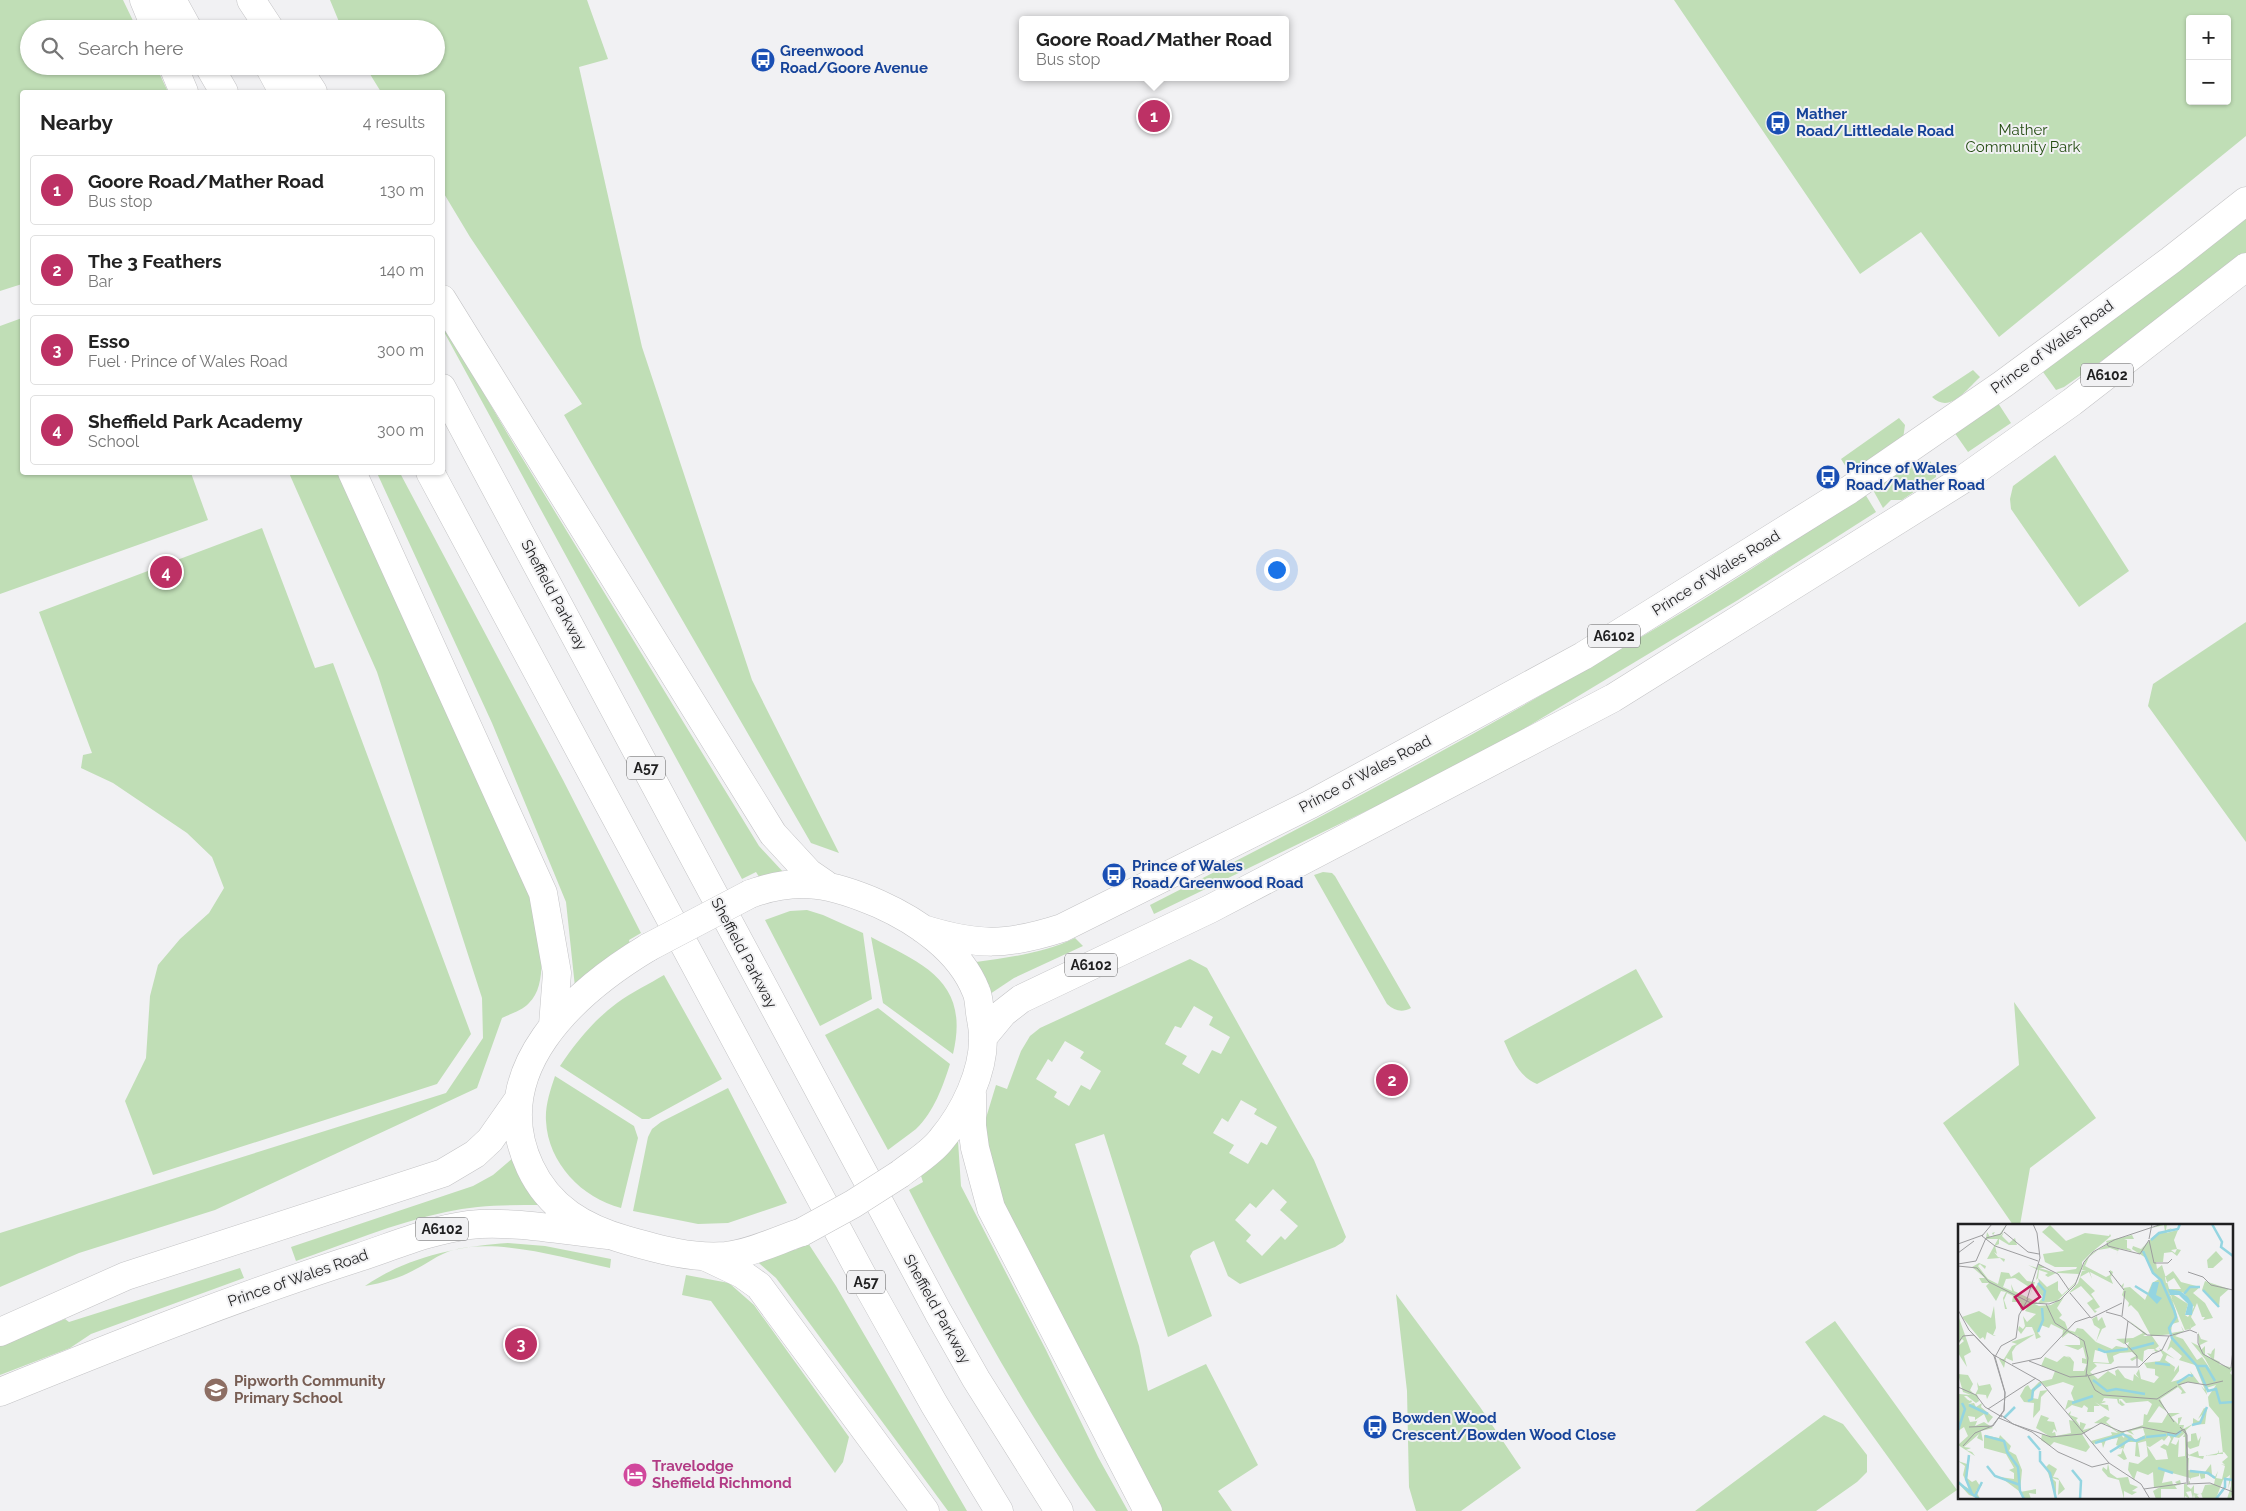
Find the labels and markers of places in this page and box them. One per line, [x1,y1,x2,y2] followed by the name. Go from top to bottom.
[780,42,928,77] place label: Greenwood Road/Goore Avenue
[750,47,776,73] bus stop icon: Greenwood Road/Goore Avenue
[1138,97,1170,135] pin: 1
[1796,105,1954,140] place label: Mather Road/Littledale Road
[1765,110,1791,136] bus stop icon: Mather Road/Littledale Road
[1846,459,1985,494] place label: Prince of Wales Road/Mather Road
[1815,464,1841,490] bus stop icon: Prince of Wales Road/Mather Road
[150,553,182,591] pin: 4
[1132,857,1304,892] place label: Prince of Wales Road/Greenwood Road
[1101,862,1127,888] bus stop icon: Prince of Wales Road/Greenwood Road
[1376,1061,1408,1099] pin: 2
[505,1325,537,1363] pin: 3
[234,1372,386,1407] place label: Pipworth Community Primary School
[203,1377,229,1403] school or university icon: Pipworth Community Primary School
[1392,1409,1616,1444] place label: Bowden Wood Crescent/Bowden Wood Close
[1362,1414,1388,1440] bus stop icon: Bowden Wood Crescent/Bowden Wood Close
[652,1457,792,1492] place label: Travelodge Sheffield Richmond
[622,1462,648,1488] hotel icon: Travelodge Sheffield Richmond

